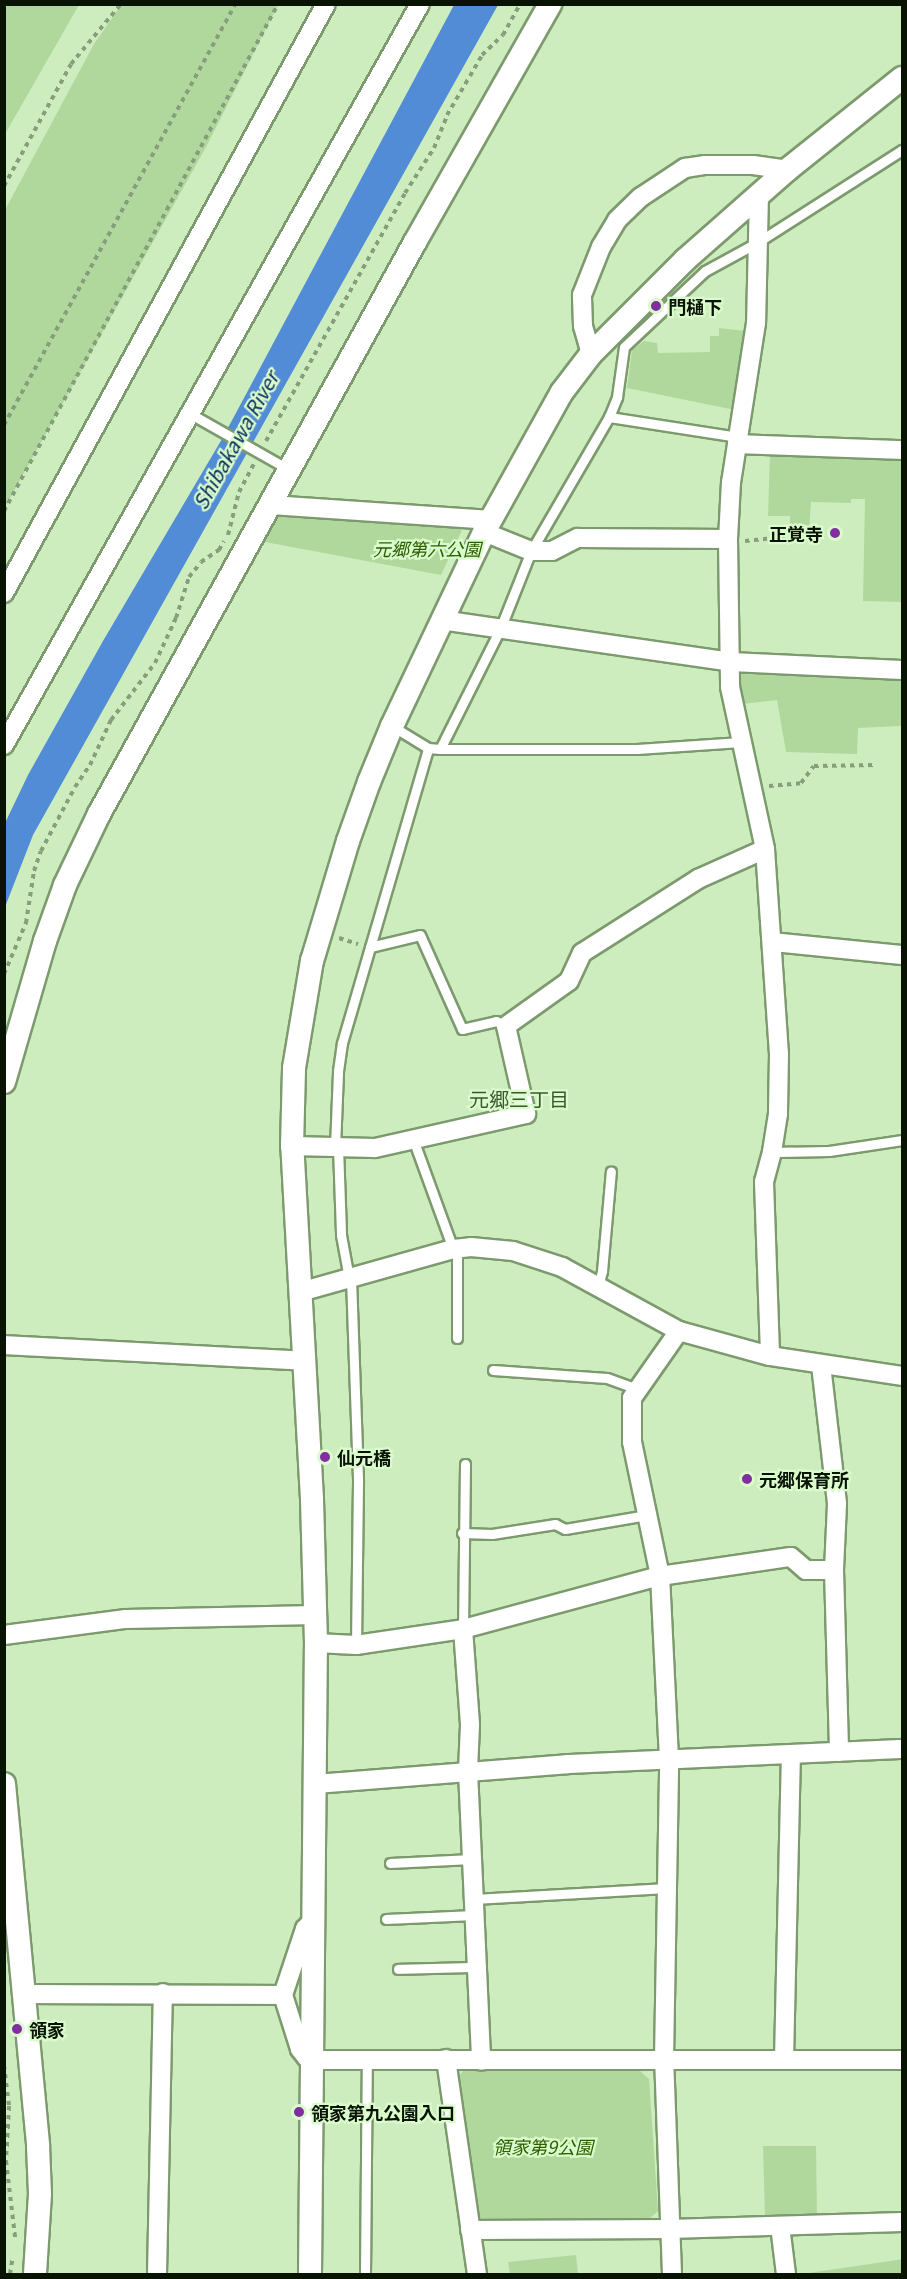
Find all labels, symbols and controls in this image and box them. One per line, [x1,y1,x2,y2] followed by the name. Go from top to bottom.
[668,295,722,317] place label: 門樋下
[649,299,663,313] marker: 門樋下
[187,367,283,513] water label: Shibakawa River
[769,522,823,544] place label: 正覚寺
[828,526,842,540] marker: 正覚寺
[373,537,481,559] park label: 元郷第六公園
[469,1086,569,1110] district label: 元郷三丁目
[337,1446,391,1468] place label: 仙元橋
[318,1450,332,1464] marker: 仙元橋
[759,1468,849,1490] place label: 元郷保育所
[740,1472,754,1486] marker: 元郷保育所
[29,2018,65,2040] place label: 領家
[10,2022,24,2036] marker: 領家
[311,2101,455,2123] place label: 領家第九公園入口
[292,2105,306,2119] marker: 領家第九公園入口
[493,2135,593,2157] park label: 領家第9公園

